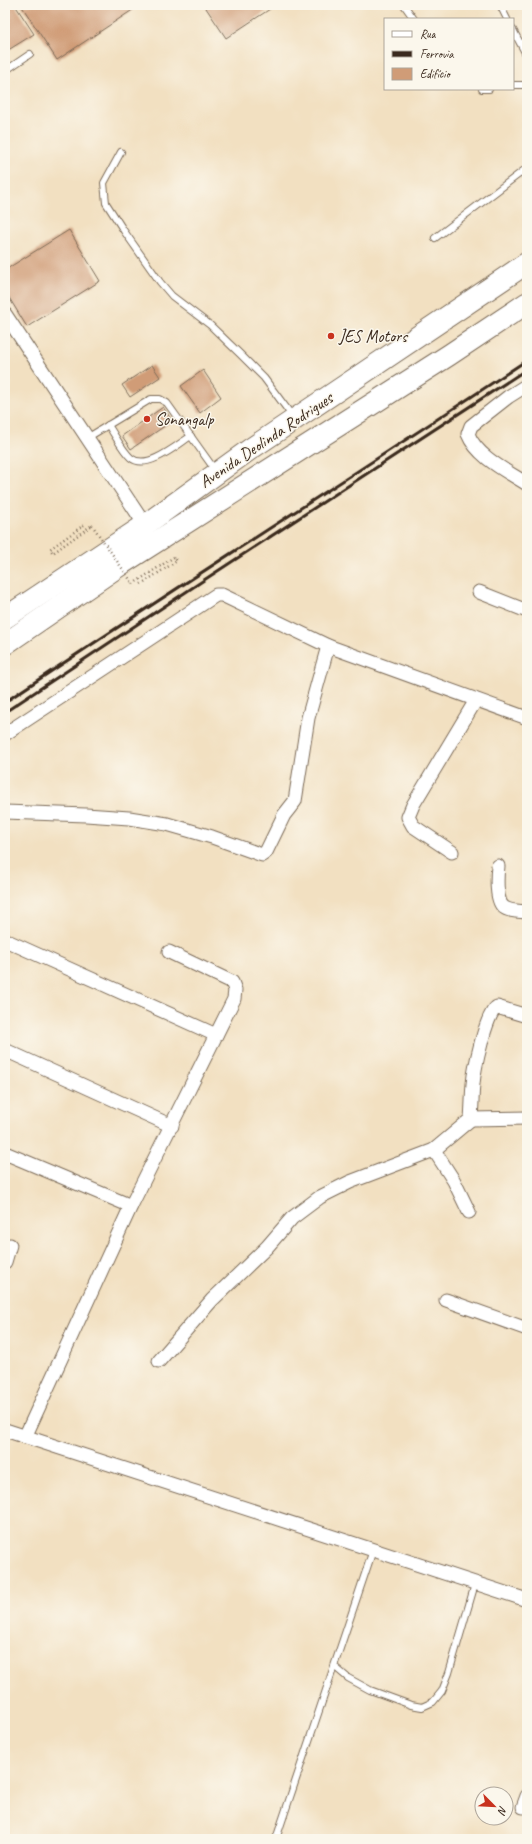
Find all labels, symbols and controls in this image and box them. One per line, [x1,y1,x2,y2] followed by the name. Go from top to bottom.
[384,18,514,90] legend
[420,26,437,42] text: Rua
[420,46,454,62] text: Ferrovia
[420,66,452,82] text: Edifício
[338,326,409,347] place label: JES Motors
[326,331,336,341] marker: JES Motors
[195,386,338,492] street label: Avenida Deolinda Rodrigues
[155,409,215,430] place label: Sonangalp
[142,414,152,424] marker: Sonangalp
[474,1786,514,1826] north arrow
[494,1804,511,1818] text: N

